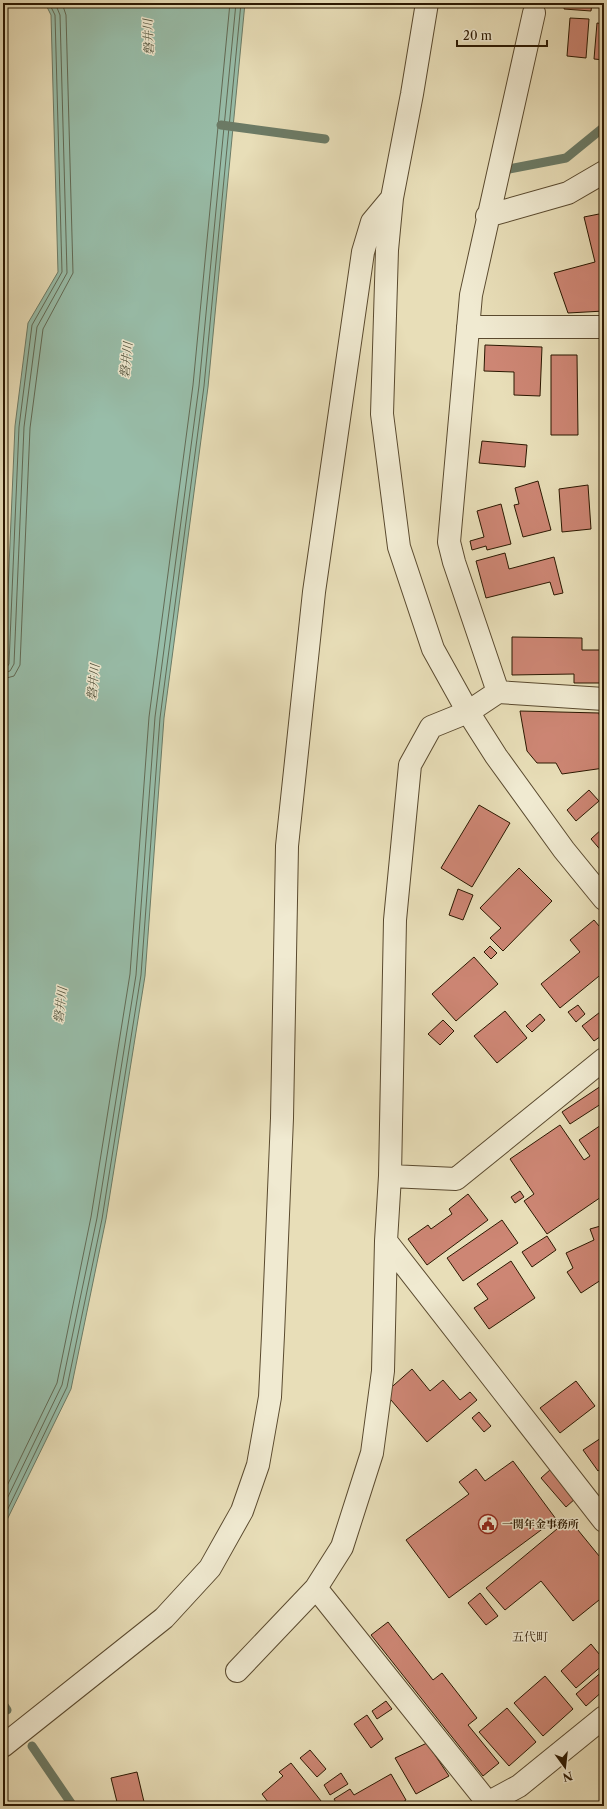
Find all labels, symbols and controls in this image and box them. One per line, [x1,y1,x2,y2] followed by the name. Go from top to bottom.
[140,17,156,55] water label: 磐井川
[457,22,547,48] scale bar
[463,28,492,43] text: 20 m
[117,339,136,379] water label: 磐井川
[84,661,103,701] water label: 磐井川
[50,984,70,1024] water label: 磐井川
[477,1513,499,1535] public building icon: 一関年金事務所
[502,1517,579,1531] place label: 一関年金事務所
[512,1629,548,1644] district label: 五代町
[545,1747,585,1787] north arrow
[561,1769,574,1785] text: N

